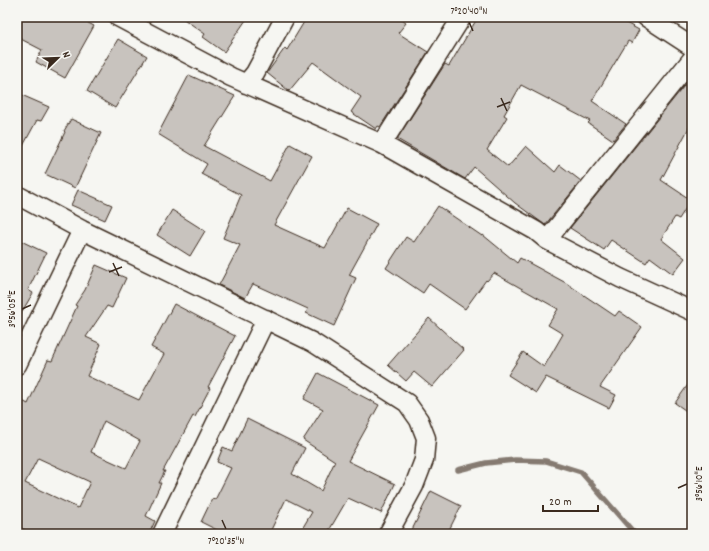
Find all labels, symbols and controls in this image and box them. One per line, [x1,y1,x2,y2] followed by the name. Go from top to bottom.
[451,5,488,19] text: 7°20'40"N
[38,38,78,78] north arrow
[57,49,74,61] text: N
[6,290,20,328] text: 3°56'05"E
[693,466,707,501] text: 3°56'10"E
[543,487,598,513] scale bar
[549,494,572,511] text: 20 m
[208,535,244,549] text: 7°20'35"N

